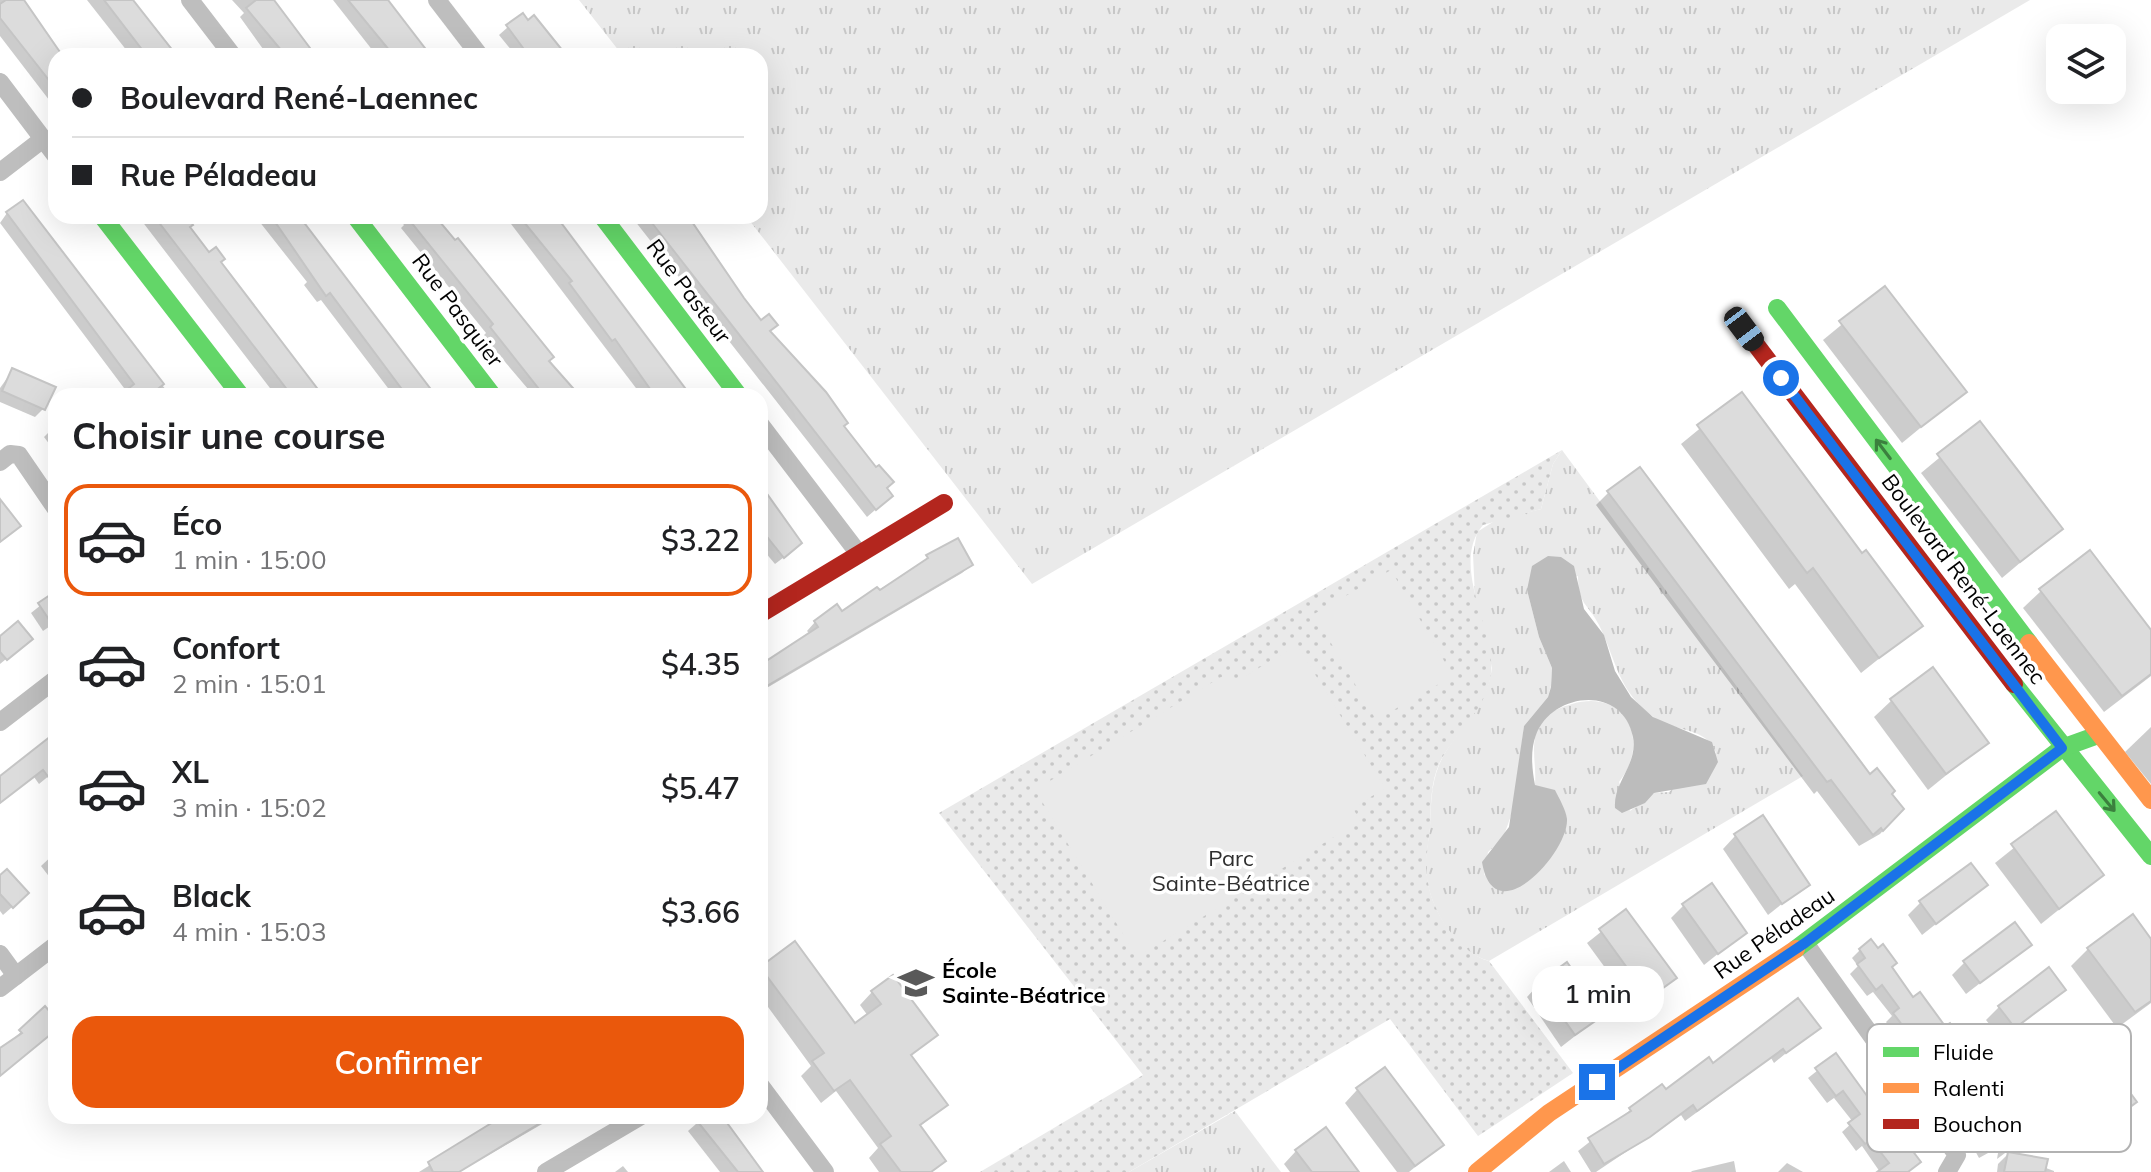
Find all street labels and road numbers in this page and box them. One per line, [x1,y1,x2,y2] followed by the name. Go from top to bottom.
[641,233,737,349] street label: Rue Pasteur
[406,248,510,372] street label: Rue Pasquier
[1876,468,2052,690] street label: Boulevard René-Laennec
[1708,881,1840,985] street label: Rue Péladeau

